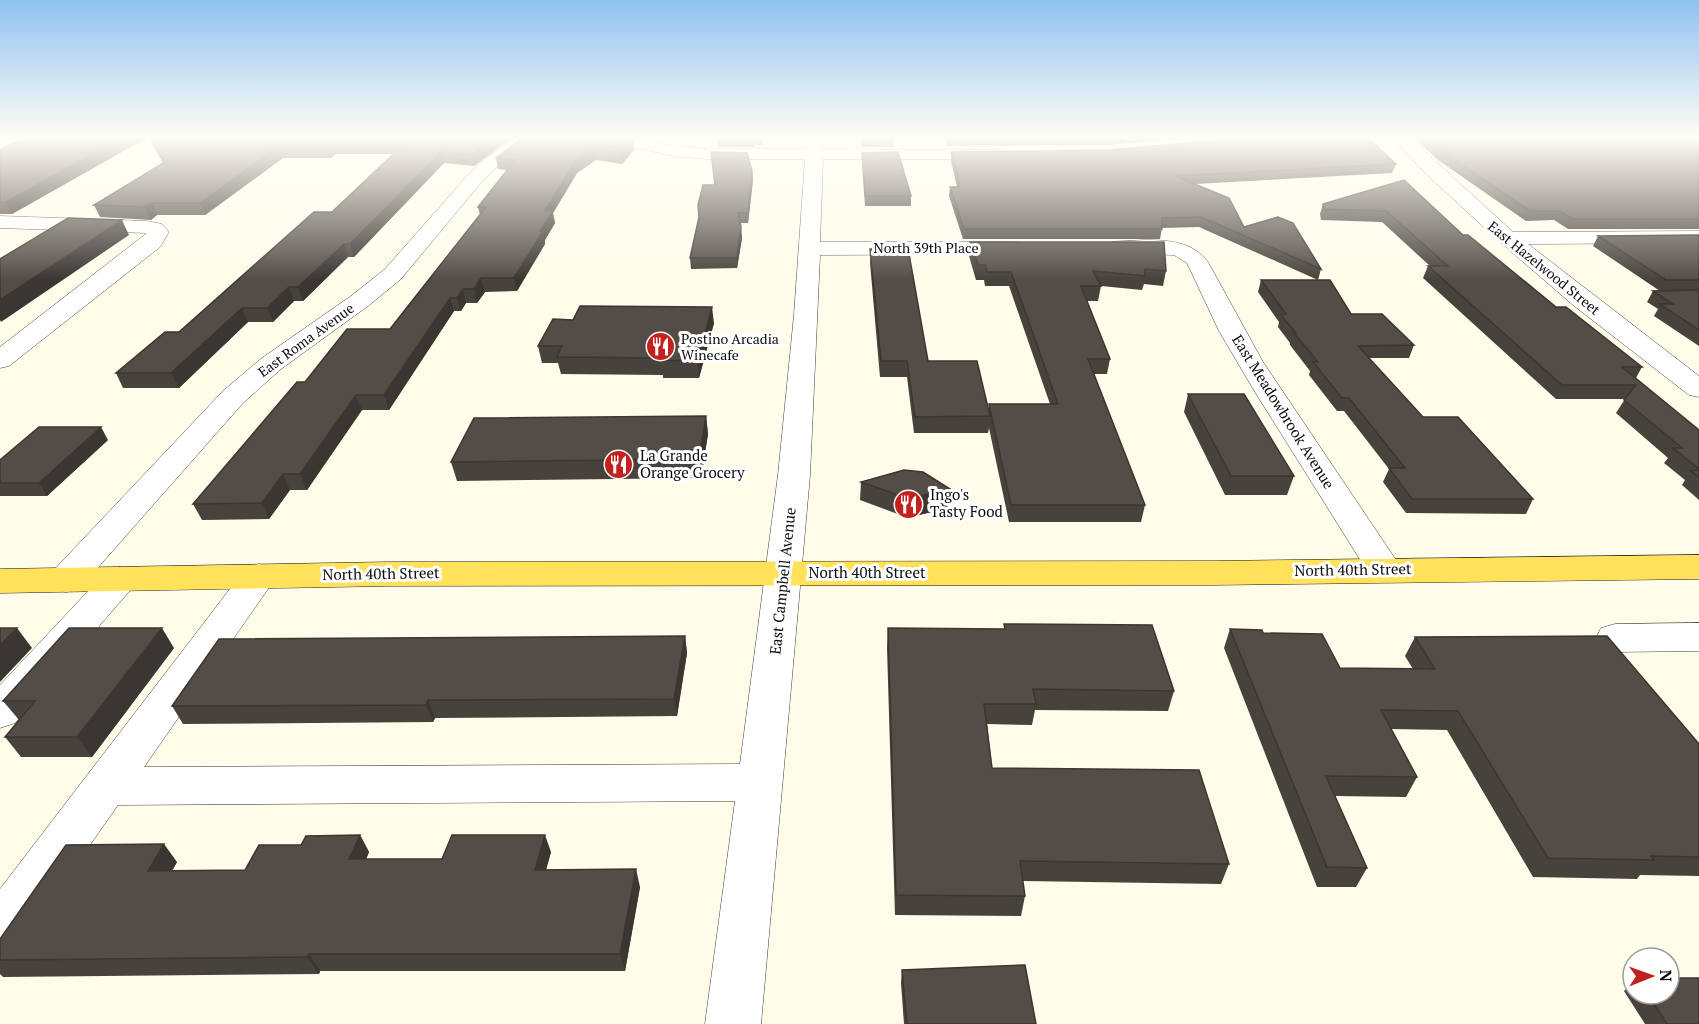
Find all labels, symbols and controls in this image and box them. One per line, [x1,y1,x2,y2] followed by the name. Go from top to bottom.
[1484,216,1605,319] street label: East Hazelwood Street
[874,238,978,257] street label: North 39th Place
[254,298,358,381] street label: East Roma Avenue
[681,329,779,364] place label: Postino Arcadia Winecafe
[644,331,676,363] restaurant icon: Postino Arcadia Winecafe
[1228,331,1340,492] street label: East Meadowbrook Avenue
[640,445,745,482] place label: La Grande Orange Grocery
[603,449,635,481] restaurant icon: La Grande Orange Grocery
[930,484,1003,521] place label: Ingo's Tasty Food
[893,488,925,520] restaurant icon: Ingo's Tasty Food
[764,506,800,655] street label: East Campbell Avenue
[1294,558,1412,580] street label: North 40th Street
[322,562,440,584] street label: North 40th Street
[808,562,926,582] street label: North 40th Street
[1621,946,1681,1006] north arrow
[1655,969,1677,982] text: N

